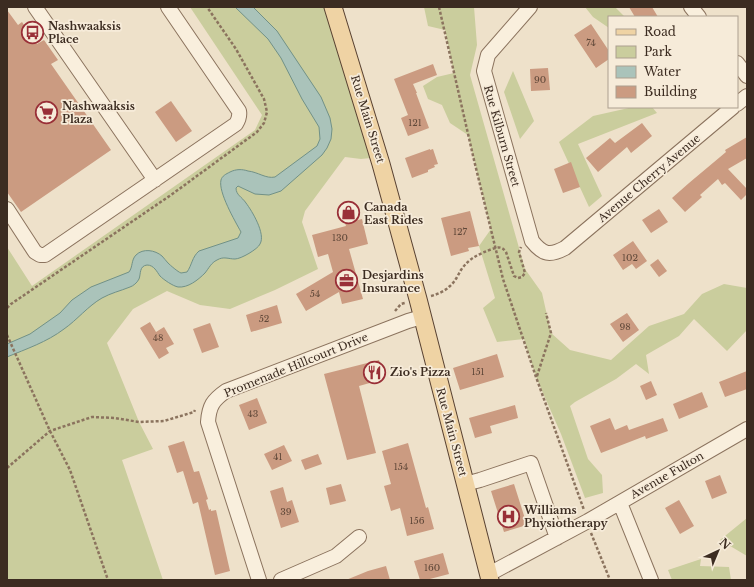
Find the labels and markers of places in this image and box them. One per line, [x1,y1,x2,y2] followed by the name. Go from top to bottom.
[19,19,45,45] bus stop icon: Nashwaaksis Place
[48,19,121,46] place label: Nashwaaksis Place
[33,99,59,125] supermarket icon: Nashwaaksis Plaza
[62,99,135,126] place label: Nashwaaksis Plaza
[336,200,362,226] shop icon: Canada East Rides
[364,200,423,227] place label: Canada East Rides
[334,268,360,294] office icon: Desjardins Insurance
[362,268,424,295] place label: Desjardins Insurance
[362,359,388,385] restaurant icon: Zio's Pizza
[390,365,451,379] place label: Zio's Pizza
[495,503,521,529] hospital icon: Williams Physiotherapy
[523,503,608,530] place label: Williams Physiotherapy

